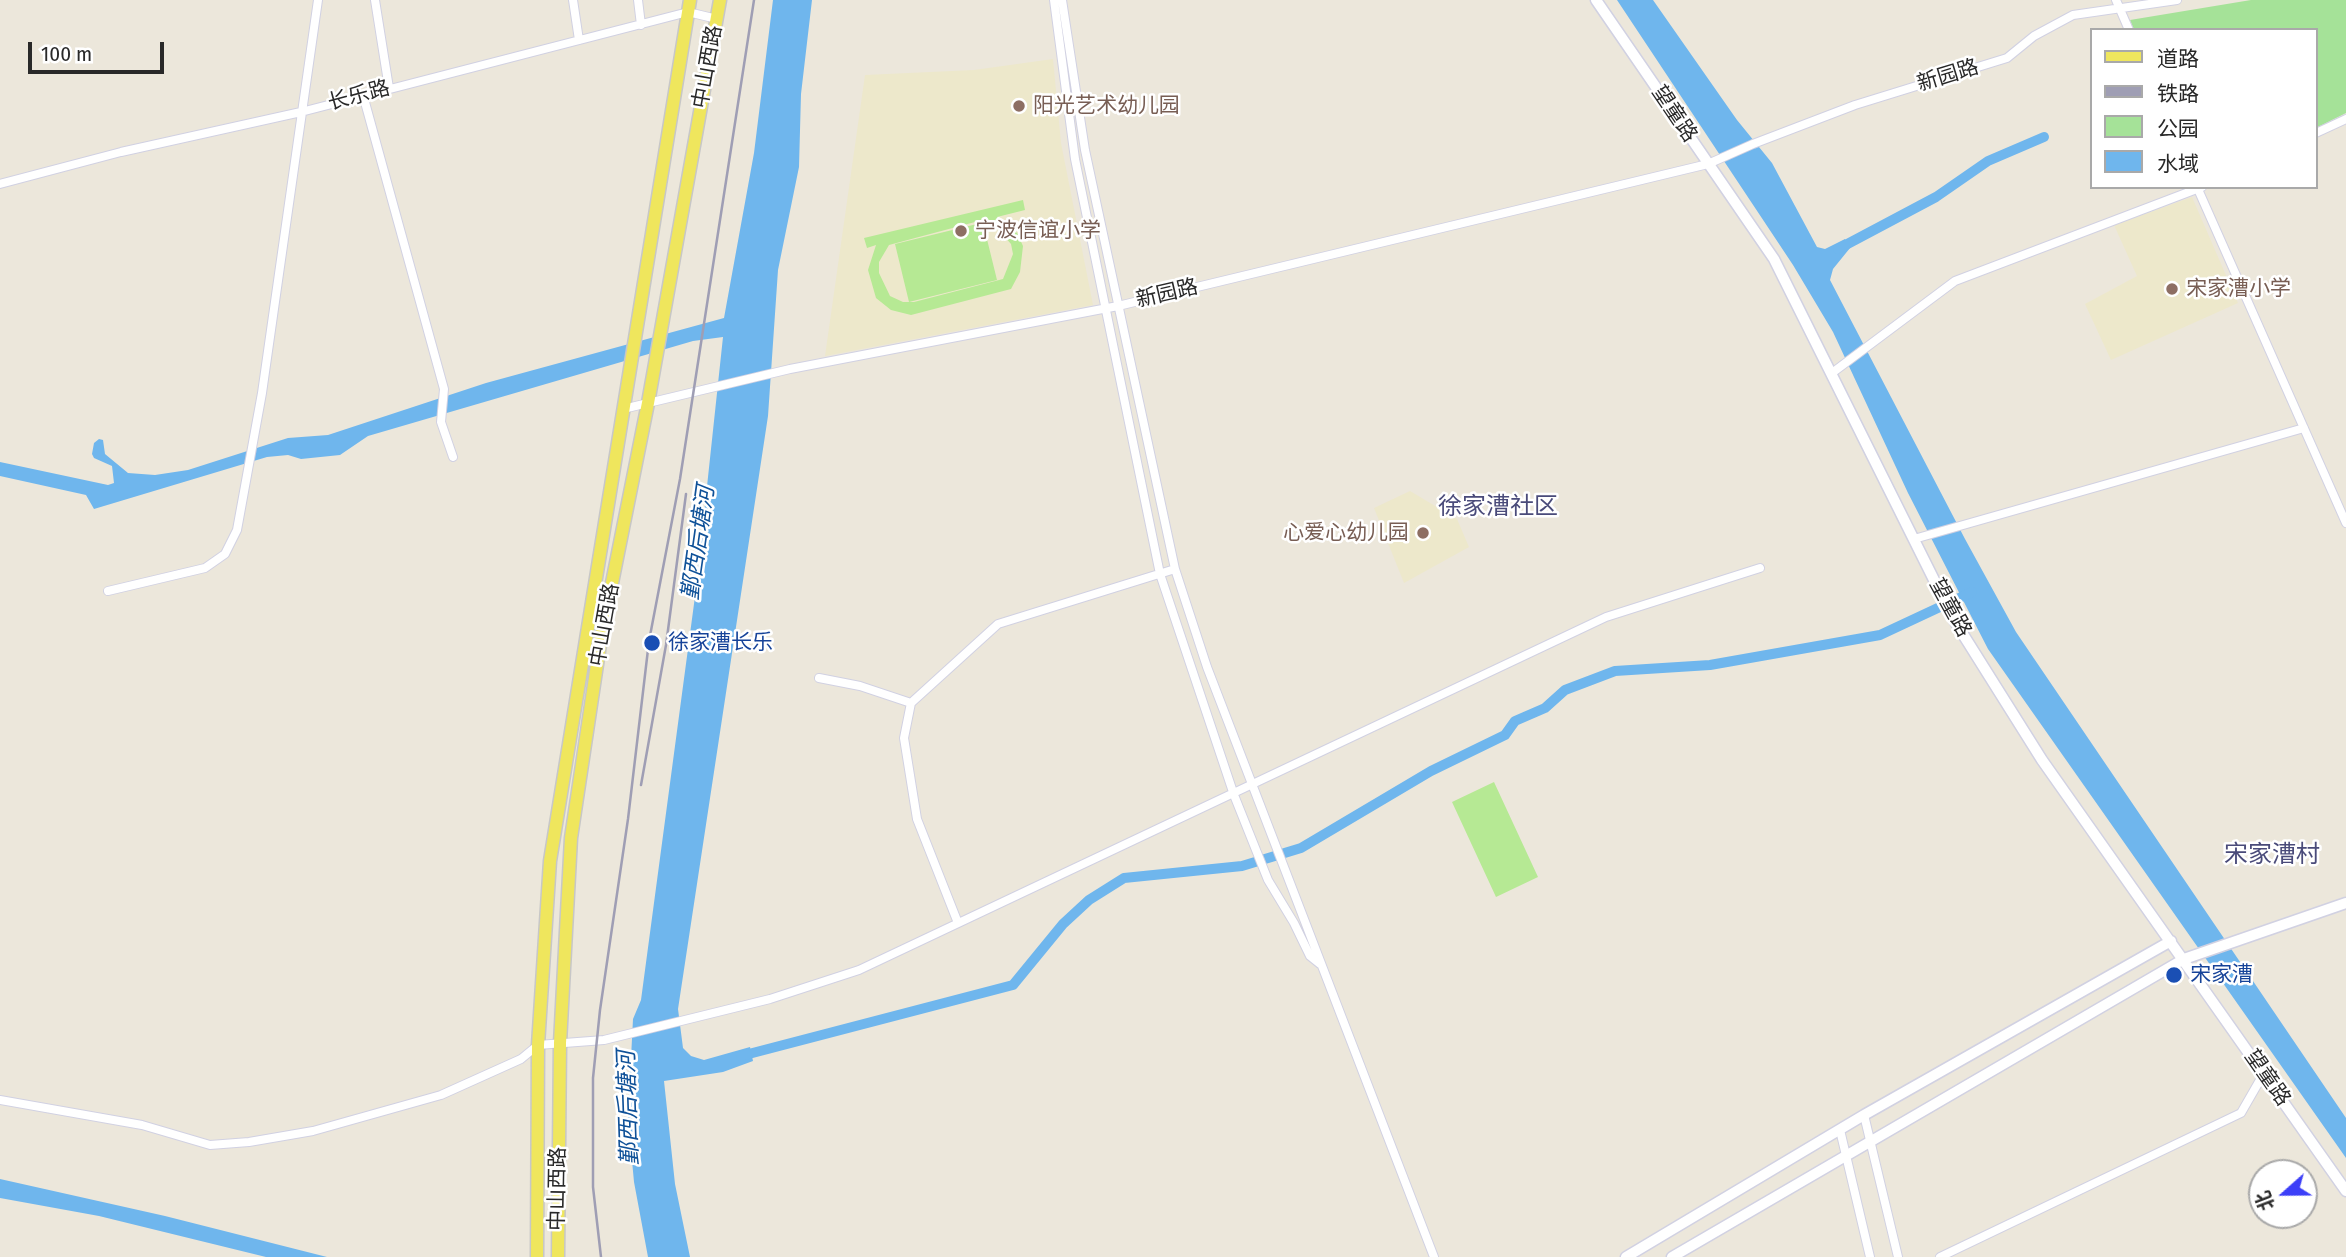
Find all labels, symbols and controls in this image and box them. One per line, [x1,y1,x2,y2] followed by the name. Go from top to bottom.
[688,23,728,111] street label: 中山西路
[32,28,168,72] scale bar
[2090,28,2318,189] legend
[41,41,92,67] text: 100 m
[2157,46,2199,72] text: 道路
[1914,55,1982,97] street label: 新园路
[325,76,393,116] street label: 长乐路
[1646,81,1702,147] street label: 望童路
[2157,81,2199,107] text: 铁路
[1033,93,1180,119] place label: 阳光艺术幼儿园
[1011,98,1027,114] marker: 阳光艺术幼儿园
[2157,116,2199,142] text: 公园
[2157,151,2199,177] text: 水域
[975,218,1101,244] place label: 宁波信谊小学
[953,223,969,239] marker: 宁波信谊小学
[1133,275,1201,313] street label: 新园路
[2186,276,2291,302] place label: 宋家漕小学
[2164,281,2180,297] marker: 宋家漕小学
[677,484,721,602] water label: 鄞西后塘河
[1438,493,1558,521] district label: 徐家漕社区
[1283,520,1409,546] place label: 心爱心幼儿园
[1415,525,1431,541] marker: 心爱心幼儿园
[1924,574,1976,642] street label: 望童路
[585,581,625,669] street label: 中山西路
[668,630,773,656] place label: 徐家漕长乐
[642,633,662,653] marker: 徐家漕长乐
[2224,841,2320,869] district label: 宋家漕村
[2190,962,2253,988] place label: 宋家漕
[2164,965,2184,985] marker: 宋家漕
[2239,1045,2295,1111] street label: 望童路
[613,1050,645,1166] water label: 鄞西后塘河
[545,1147,571,1231] street label: 中山西路
[2248,1159,2318,1229] north arrow
[2251,1188,2279,1214] text: 北

